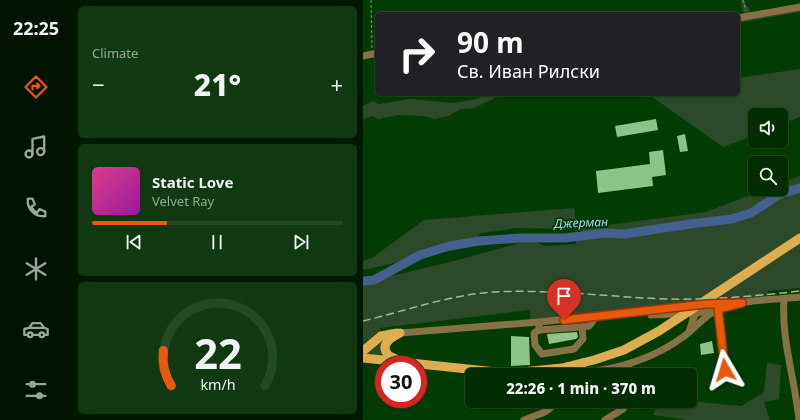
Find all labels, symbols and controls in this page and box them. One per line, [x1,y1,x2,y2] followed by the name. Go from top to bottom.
[13,16,59,40] text: 22:25
[457,23,524,61] text: 90 m
[391,28,443,80] icon: right
[92,44,138,62] text: Climate
[457,59,600,83] text: Св. Иван Рилски
[194,64,241,105] text: 21°
[92,69,105,99] text: −
[330,69,343,99] text: +
[22,73,50,101] icon: directions
[748,108,788,196] map controls
[748,108,788,148] button: sound
[22,133,50,161] icon: music
[748,156,788,196] button: search
[152,172,233,192] text: Static Love
[152,192,214,210] text: Velvet Ray
[22,194,50,222] icon: phone
[552,213,608,232] water label: Джерман
[123,231,145,253] icon: previous
[206,231,228,253] icon: pause
[290,231,312,253] icon: next
[22,255,50,283] icon: climate
[547,279,581,320] pin
[553,285,575,307] icon: arrive
[22,315,50,343] icon: car
[194,325,241,381] text: 22
[704,349,746,391] position arrow
[375,356,427,408] speed limit sign: 30
[200,375,235,394] text: km/h
[22,376,50,404] icon: filters
[506,378,656,398] text: 22:26 · 1 min · 370 m

